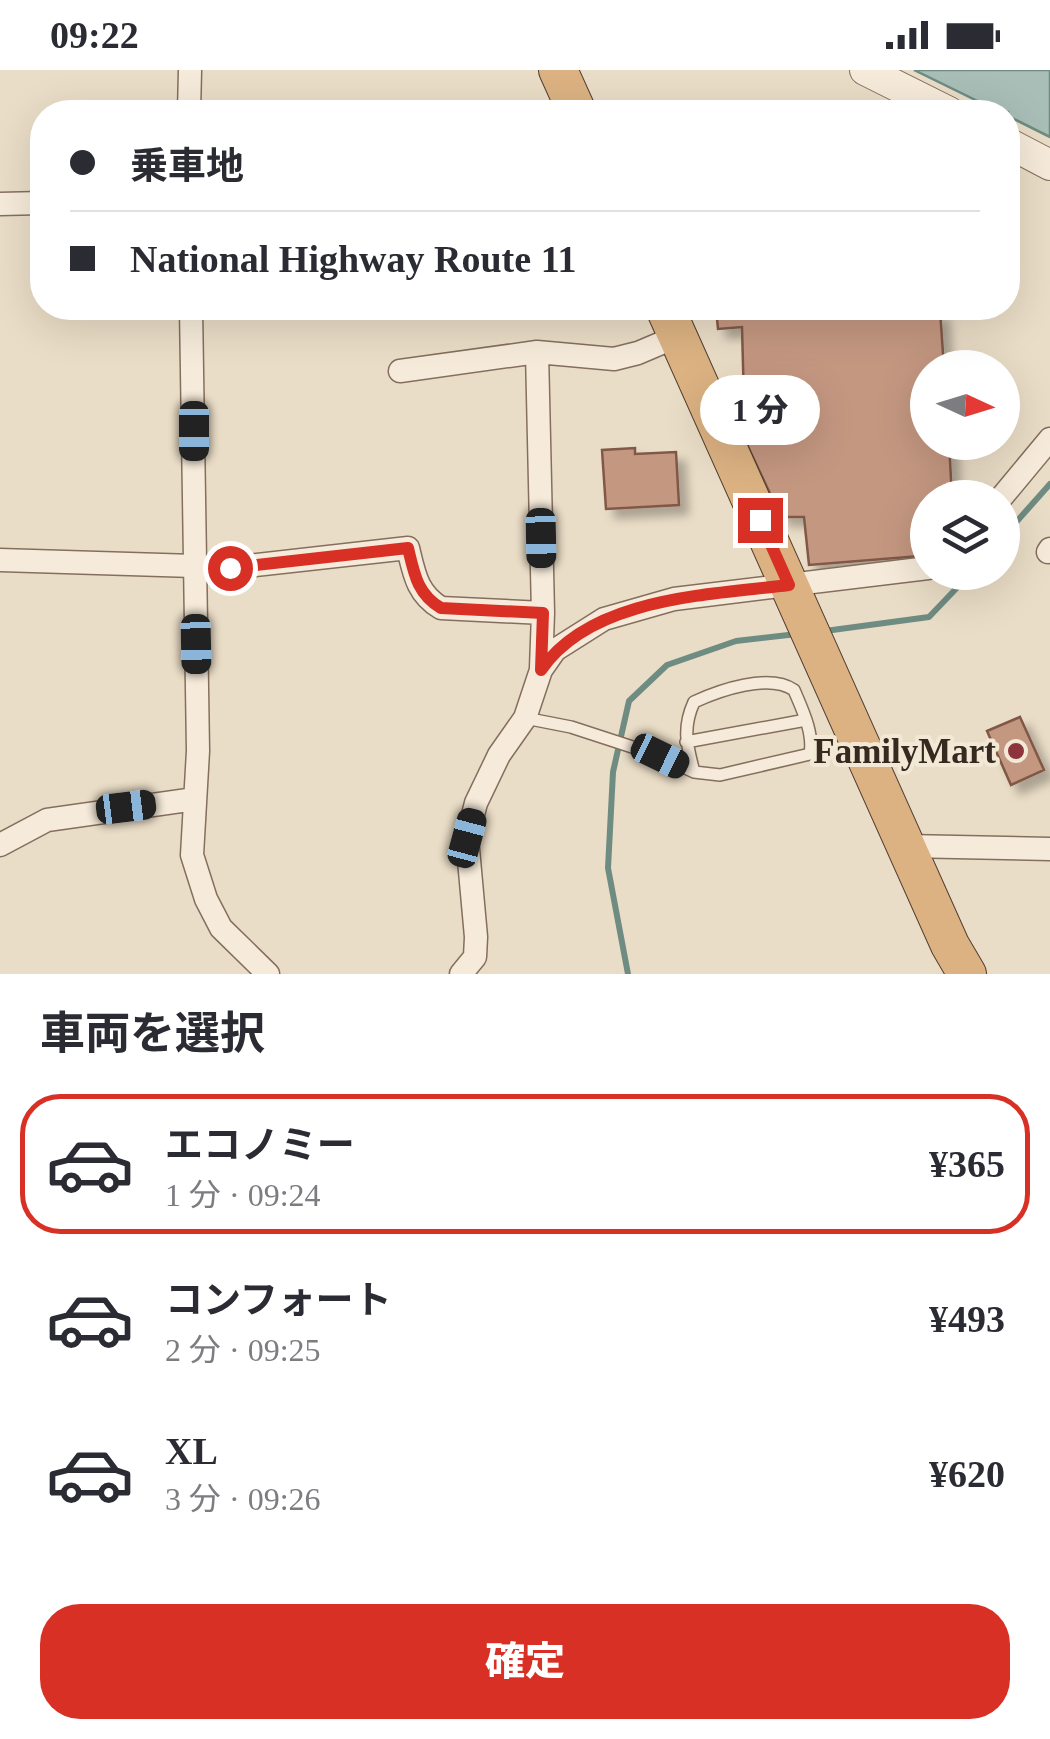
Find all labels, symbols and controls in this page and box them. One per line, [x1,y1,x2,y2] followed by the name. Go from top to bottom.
[50,14,139,56] text: 09:22
[130,145,244,187] text: 乗車地
[130,238,577,280] text: National Highway Route 11
[910,350,1020,460] north arrow
[910,350,1020,590] map controls
[700,375,820,445] callout: 1 分
[732,392,788,428] text: 1 分
[179,401,209,461] car
[910,480,1020,590] button: layers
[738,498,783,543] route end
[525,508,557,568] car
[208,546,253,591] route start
[180,614,212,674] car
[626,729,694,783] car
[813,732,996,771] place label: FamilyMart
[1005,740,1027,762] marker: FamilyMart
[94,788,158,826] car
[445,805,489,871] car
[40,1009,265,1059] text: 車両を選択
[45,1119,135,1209] icon: car
[165,1124,355,1166] text: エコノミー
[929,1143,1005,1185] text: ¥365
[165,1177,321,1213] text: 1 分 · 09:24
[45,1274,135,1364] icon: car
[165,1279,392,1321] text: コンフォート
[929,1298,1005,1340] text: ¥493
[165,1332,321,1368] text: 2 分 · 09:25
[45,1429,135,1519] icon: car
[165,1430,218,1472] text: XL
[929,1453,1005,1495] text: ¥620
[165,1481,321,1517] text: 3 分 · 09:26
[40,1604,1010,1719] button: 確定

